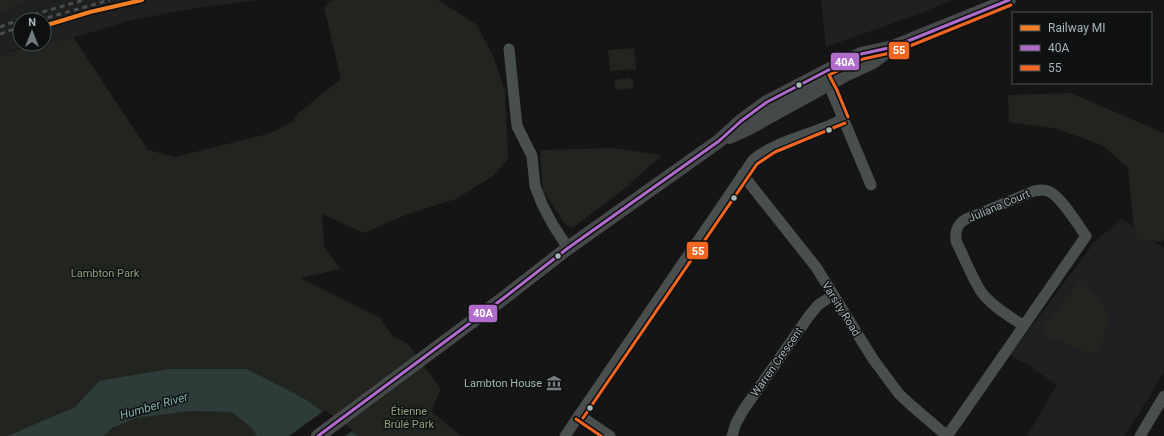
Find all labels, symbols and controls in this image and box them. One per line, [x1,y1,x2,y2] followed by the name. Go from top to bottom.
[12,12,52,52] north arrow
[1012,12,1152,84] legend
[28,16,36,29] text: N
[1048,21,1106,35] text: Railway MI
[888,41,910,60] line badge: 55
[1048,41,1069,55] text: 40A
[893,44,905,57] text: 55
[830,52,860,71] line badge: 40A
[835,56,856,69] text: 40A
[1048,61,1062,75] text: 55
[794,80,804,90] unlabelled marker
[824,125,834,135] unlabelled marker
[966,187,1032,225] street label: Juliana Court
[729,193,739,203] unlabelled marker
[686,241,709,260] line badge: 55
[692,245,704,258] text: 55
[553,251,563,261] unlabelled marker
[71,267,140,280] park label: Lambton Park
[819,279,863,339] street label: Varsity Road
[468,304,498,323] line badge: 40A
[473,307,494,320] text: 40A
[748,325,806,399] street label: Warren Crescent
[545,374,563,392] museum icon: Lambton House
[464,377,542,390] place label: Lambton House
[118,389,191,422] water label: Humber River
[585,403,595,413] unlabelled marker
[384,405,434,431] park label: Étienne Brûlé Park

